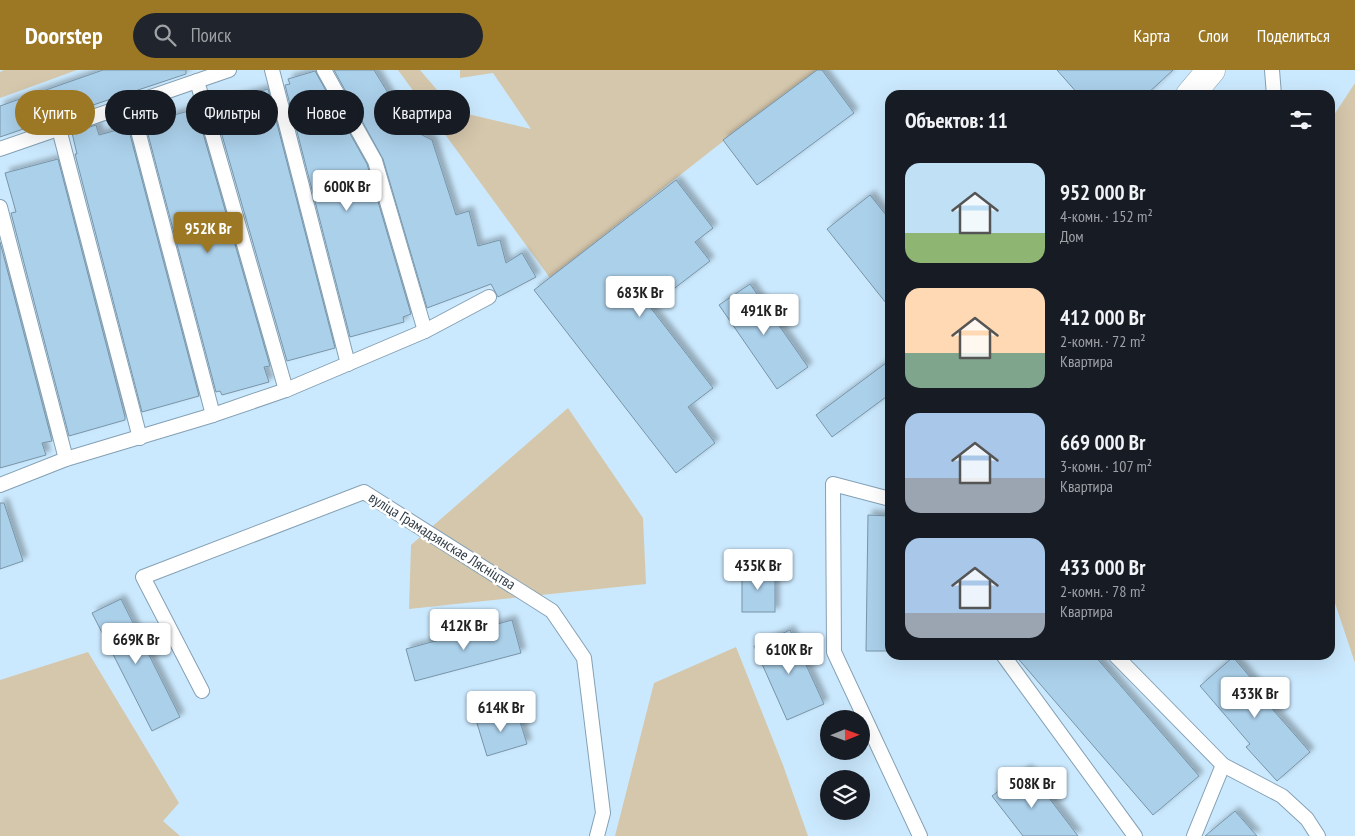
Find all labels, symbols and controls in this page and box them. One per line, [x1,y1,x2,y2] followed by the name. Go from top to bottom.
[133,13,483,58] search box
[25,20,103,51] text: Doorstep
[151,21,179,49] icon: search
[191,23,231,47] text: Поиск
[1133,24,1170,47] text: Карта
[1198,24,1229,47] text: Слои
[1257,24,1330,47] text: Поделиться
[15,90,95,135] chip: Купить
[105,90,176,135] chip: Снять
[186,90,278,135] chip: Фильтры
[288,90,364,135] chip: Новое
[374,90,470,135] chip: Квартира
[1287,106,1315,134] icon: filters
[905,107,1008,134] text: Объектов: 11
[301,170,393,212] pin: 600K Br
[324,176,370,196] text: 600K Br
[1060,179,1145,206] text: 952 000 Br
[945,183,1005,243] icon: home
[1060,206,1153,226] text: 4-комн. · 152 m²
[162,212,254,254] pin: 952K Br
[185,218,231,238] text: 952K Br
[1060,226,1084,246] text: Дом
[594,276,686,318] pin: 683K Br
[617,282,663,302] text: 683K Br
[718,294,810,336] pin: 491K Br
[741,300,787,320] text: 491K Br
[1060,304,1145,331] text: 412 000 Br
[945,308,1005,368] icon: home
[1060,331,1146,351] text: 2-комн. · 72 m²
[1060,351,1113,371] text: Квартира
[1060,429,1145,456] text: 669 000 Br
[945,433,1005,493] icon: home
[1060,456,1152,476] text: 3-комн. · 107 m²
[1060,476,1113,496] text: Квартира
[365,488,519,594] street label: вуліца Грамадзянскае Лясніцтва
[712,548,804,591] pin: 435K Br
[1060,554,1145,581] text: 433 000 Br
[735,555,781,575] text: 435K Br
[945,558,1005,618] icon: home
[1060,581,1146,601] text: 2-комн. · 78 m²
[1060,601,1113,621] text: Квартира
[418,608,510,651] pin: 412K Br
[441,615,487,635] text: 412K Br
[90,622,182,665] pin: 669K Br
[113,629,159,649] text: 669K Br
[743,632,835,675] pin: 610K Br
[766,639,812,659] text: 610K Br
[1209,676,1301,719] pin: 433K Br
[1232,683,1278,703] text: 433K Br
[455,690,547,733] pin: 614K Br
[478,697,524,717] text: 614K Br
[820,710,870,760] north arrow
[820,710,870,820] map controls
[986,766,1078,809] pin: 508K Br
[820,770,870,820] button: layers
[1009,773,1055,793] text: 508K Br

